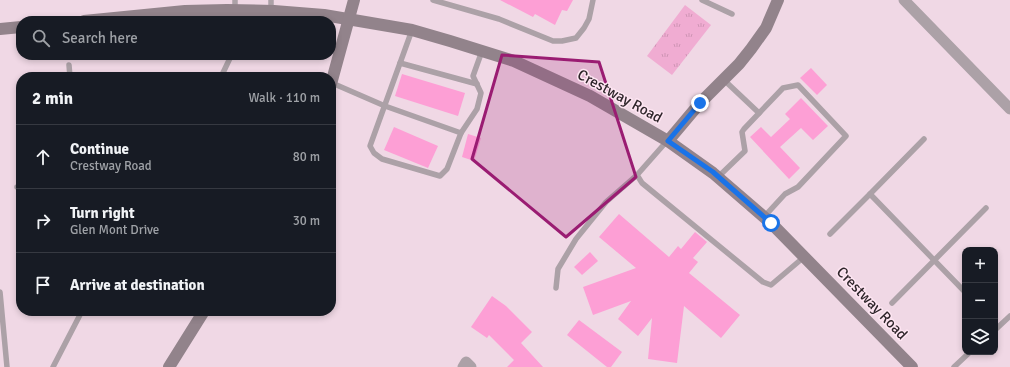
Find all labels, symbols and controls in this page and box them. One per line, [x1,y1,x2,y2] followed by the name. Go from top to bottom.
[16,16,336,60] search box
[30,27,52,49] icon: search
[62,29,138,47] text: Search here
[574,65,666,127] street label: Crestway Road
[32,88,73,109] text: 2 min
[249,90,320,106] text: Walk · 110 m
[691,94,709,112] route end
[70,140,129,158] text: Continue
[32,146,54,168] icon: ahead
[293,149,320,165] text: 80 m
[70,158,152,174] text: Crestway Road
[70,204,135,222] text: Turn right
[32,210,54,232] icon: right
[293,213,320,229] text: 30 m
[762,214,780,232] route start
[70,222,159,238] text: Glen Mont Drive
[962,247,998,355] map controls
[962,247,998,283] button: +
[833,263,911,343] street label: Crestway Road
[32,274,54,296] icon: arrive
[70,276,205,294] text: Arrive at destination
[962,283,998,319] button: −
[962,319,998,355] button: layers

